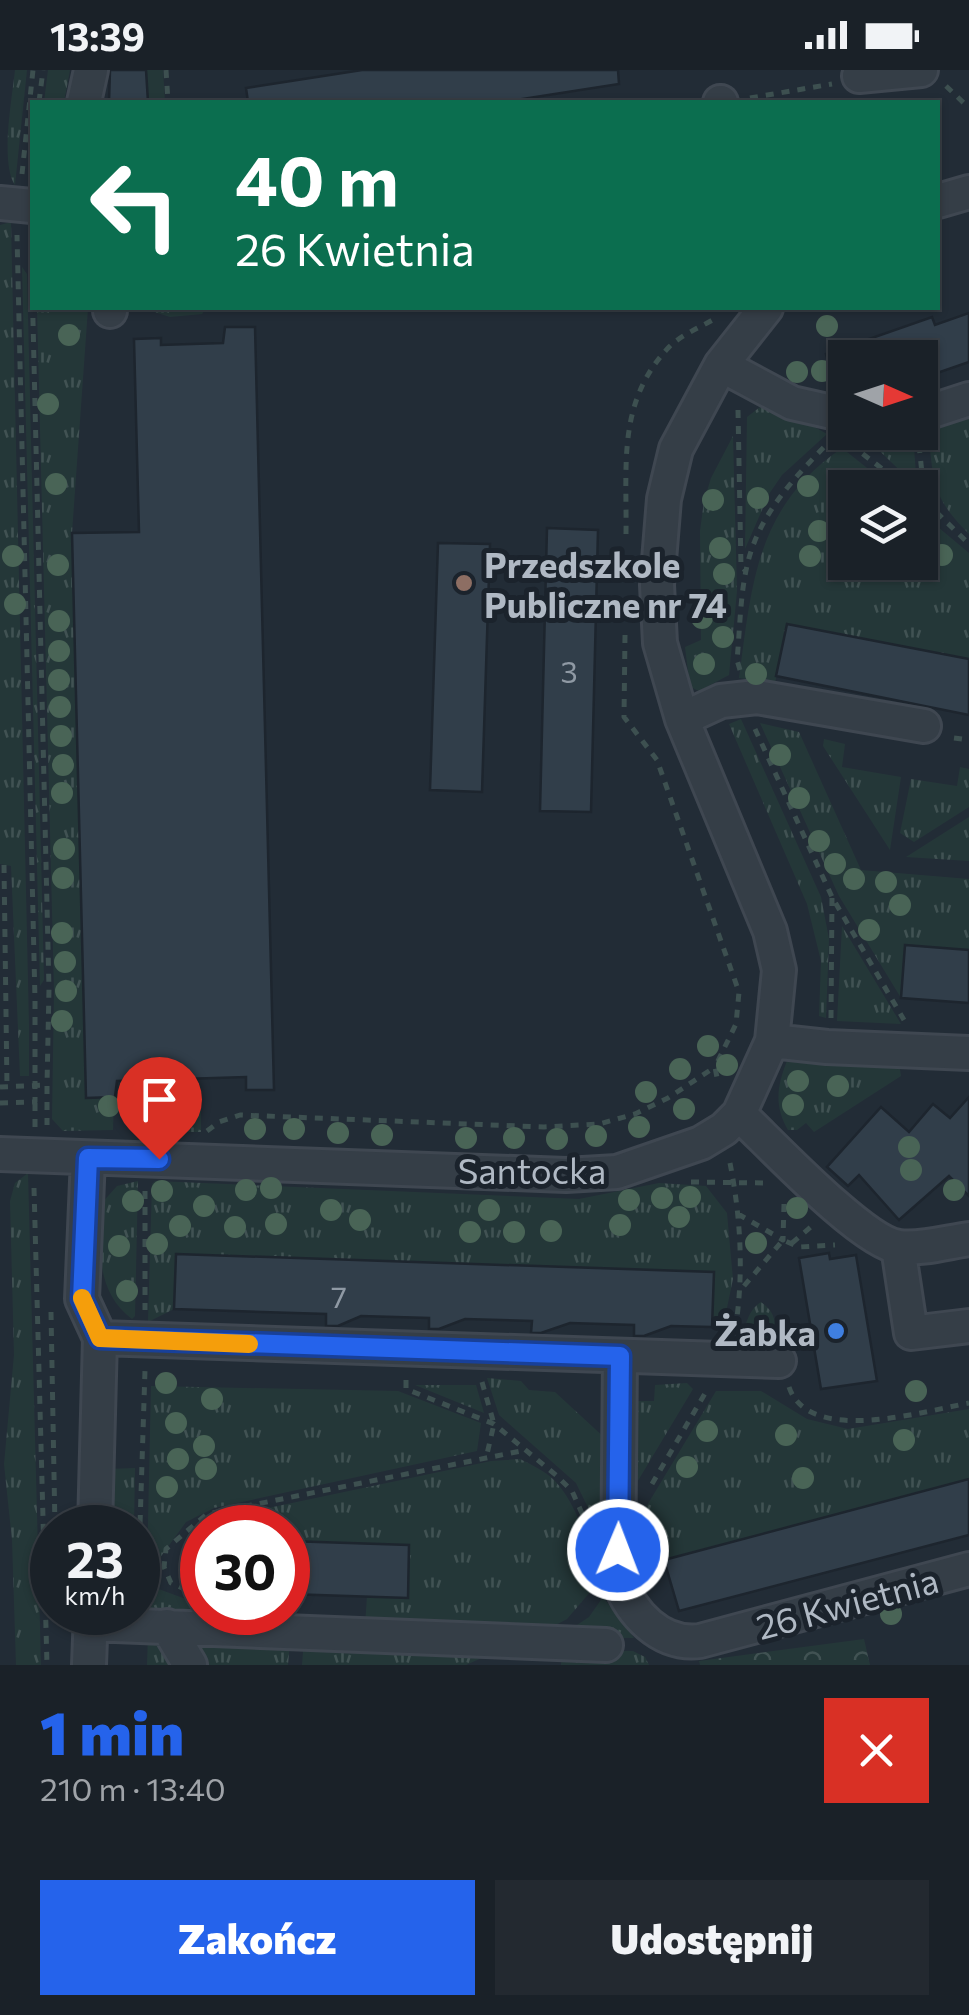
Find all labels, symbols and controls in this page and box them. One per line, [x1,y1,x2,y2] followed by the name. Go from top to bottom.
[50,12,145,59] text: 13:39
[235,135,399,220] text: 40 m
[70,140,200,270] icon: left
[235,220,475,275] text: 26 Kwietnia
[828,340,938,450] north arrow
[828,340,938,580] map controls
[828,470,938,580] button: layers
[484,542,727,625] place label: Przedszkole Publiczne nr 74
[453,572,475,594] marker: Przedszkole Publiczne nr 74
[560,652,578,689] house number: 3
[117,1057,202,1160] pin
[132,1072,187,1127] icon: arrive
[458,1148,606,1191] street label: Santocka
[331,1277,347,1314] house number: 7
[714,1310,816,1353] place label: Żabka
[825,1320,847,1342] marker: Żabka
[566,1498,670,1602] position arrow
[180,1505,310,1635] speed limit sign: 30
[66,1527,124,1588] text: 23
[751,1557,943,1647] street label: 26 Kwietnia
[65,1580,125,1610] text: km/h
[40,1694,184,1767] text: 1 min
[824,1698,929,1803] button: close
[40,1768,226,1808] text: 210 m · 13:40
[40,1880,475,1995] button: Zakończ
[495,1880,929,1995] button: Udostępnij

